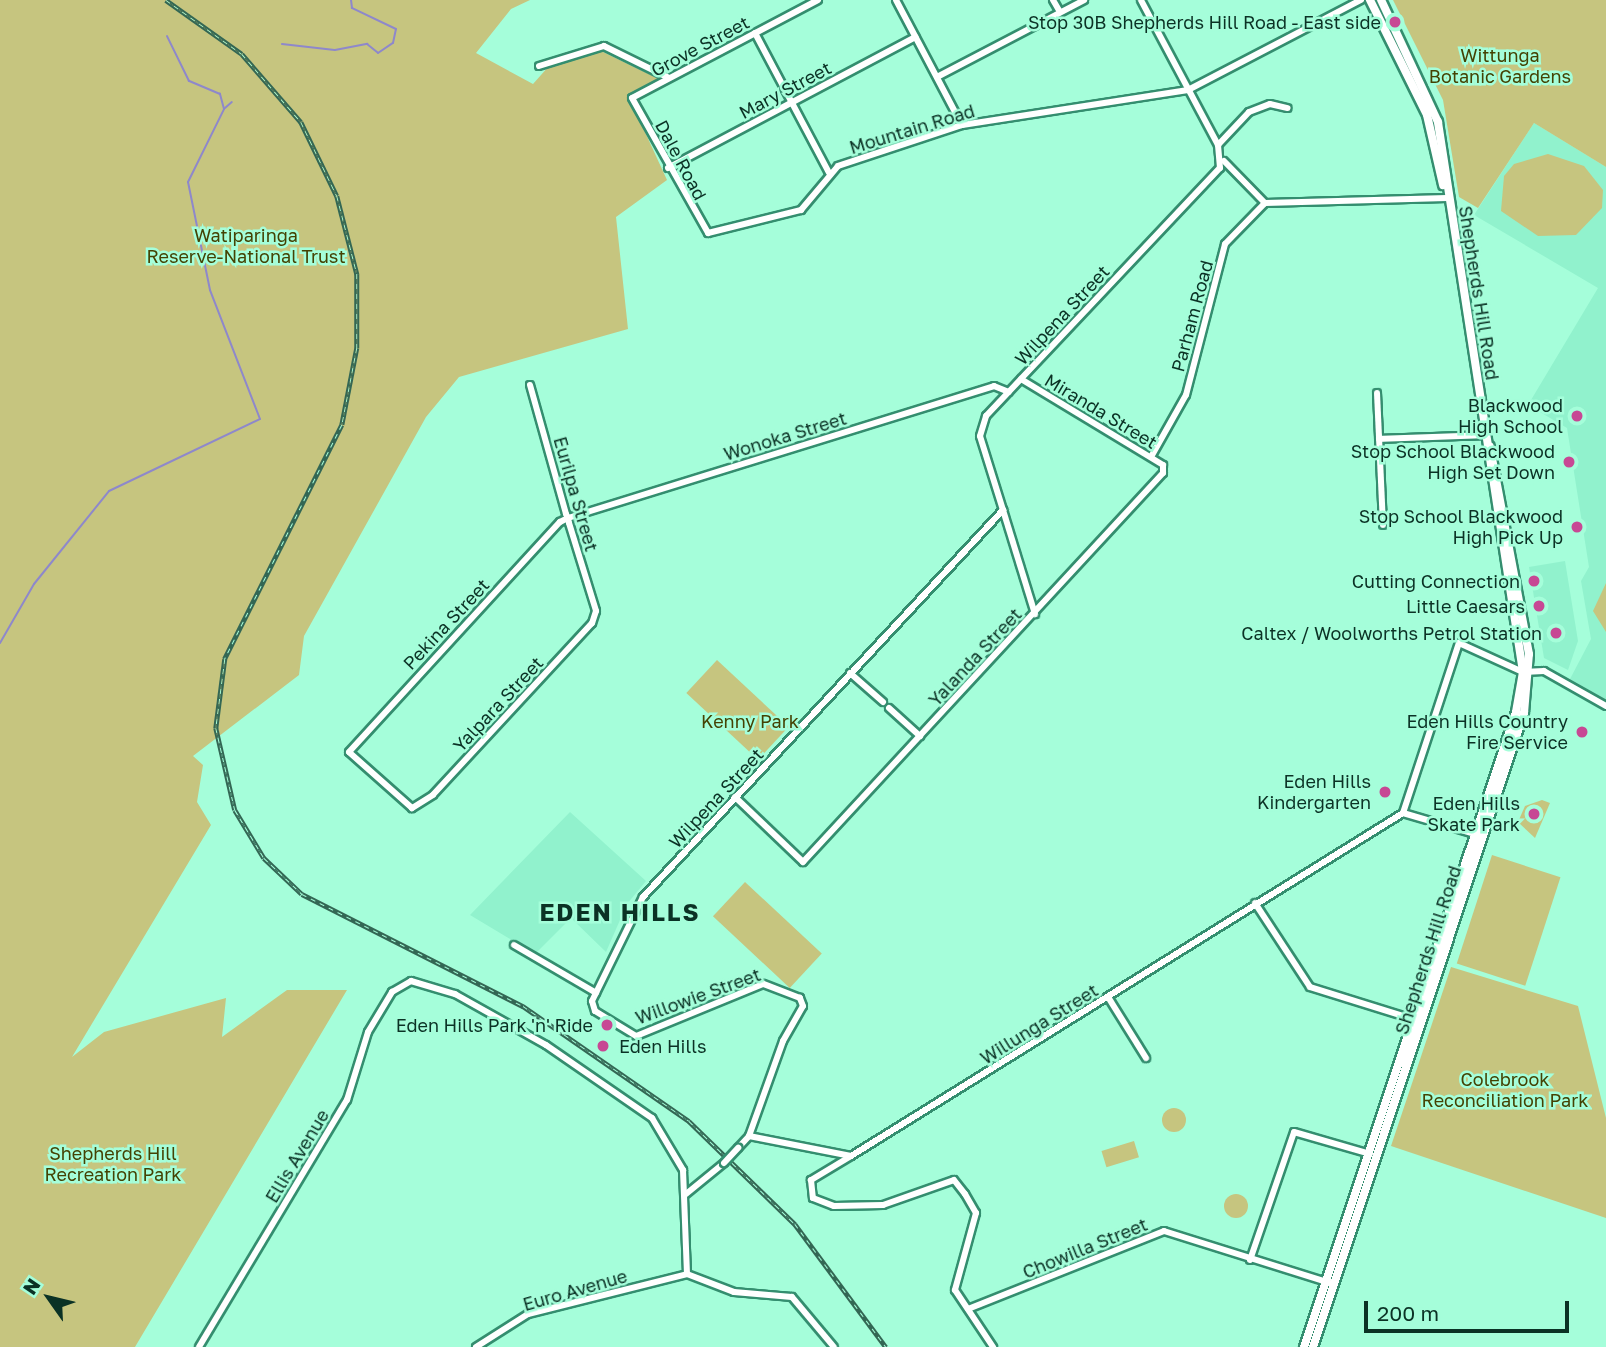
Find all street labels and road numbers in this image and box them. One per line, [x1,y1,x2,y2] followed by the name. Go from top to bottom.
[647,11,753,81] street label: Grove Street
[735,57,835,123] street label: Mary Street
[847,100,977,158] street label: Mountain Road
[651,116,711,204] street label: Dale Road
[1455,204,1503,382] street label: Shepherds Hill Road
[1167,258,1217,374] street label: Parham Road
[1010,261,1114,369] street label: Wilpena Street
[1041,369,1161,453] street label: Miranda Street
[721,407,849,465] street label: Wonoka Street
[549,434,603,554] street label: Eurilpa Street
[399,574,493,674] street label: Pekina Street
[924,603,1026,711] street label: Yalanda Street
[448,652,548,756] street label: Yalpara Street
[664,744,768,852] street label: Wilpena Street
[1391,863,1465,1037] street label: Shepherds Hill Road
[632,963,764,1029] street label: Willowie Street
[976,979,1102,1069] street label: Willunga Street
[261,1105,333,1207] street label: Ellis Avenue
[1019,1213,1151,1283] street label: Chowilla Street
[520,1265,630,1315] street label: Euro Avenue

